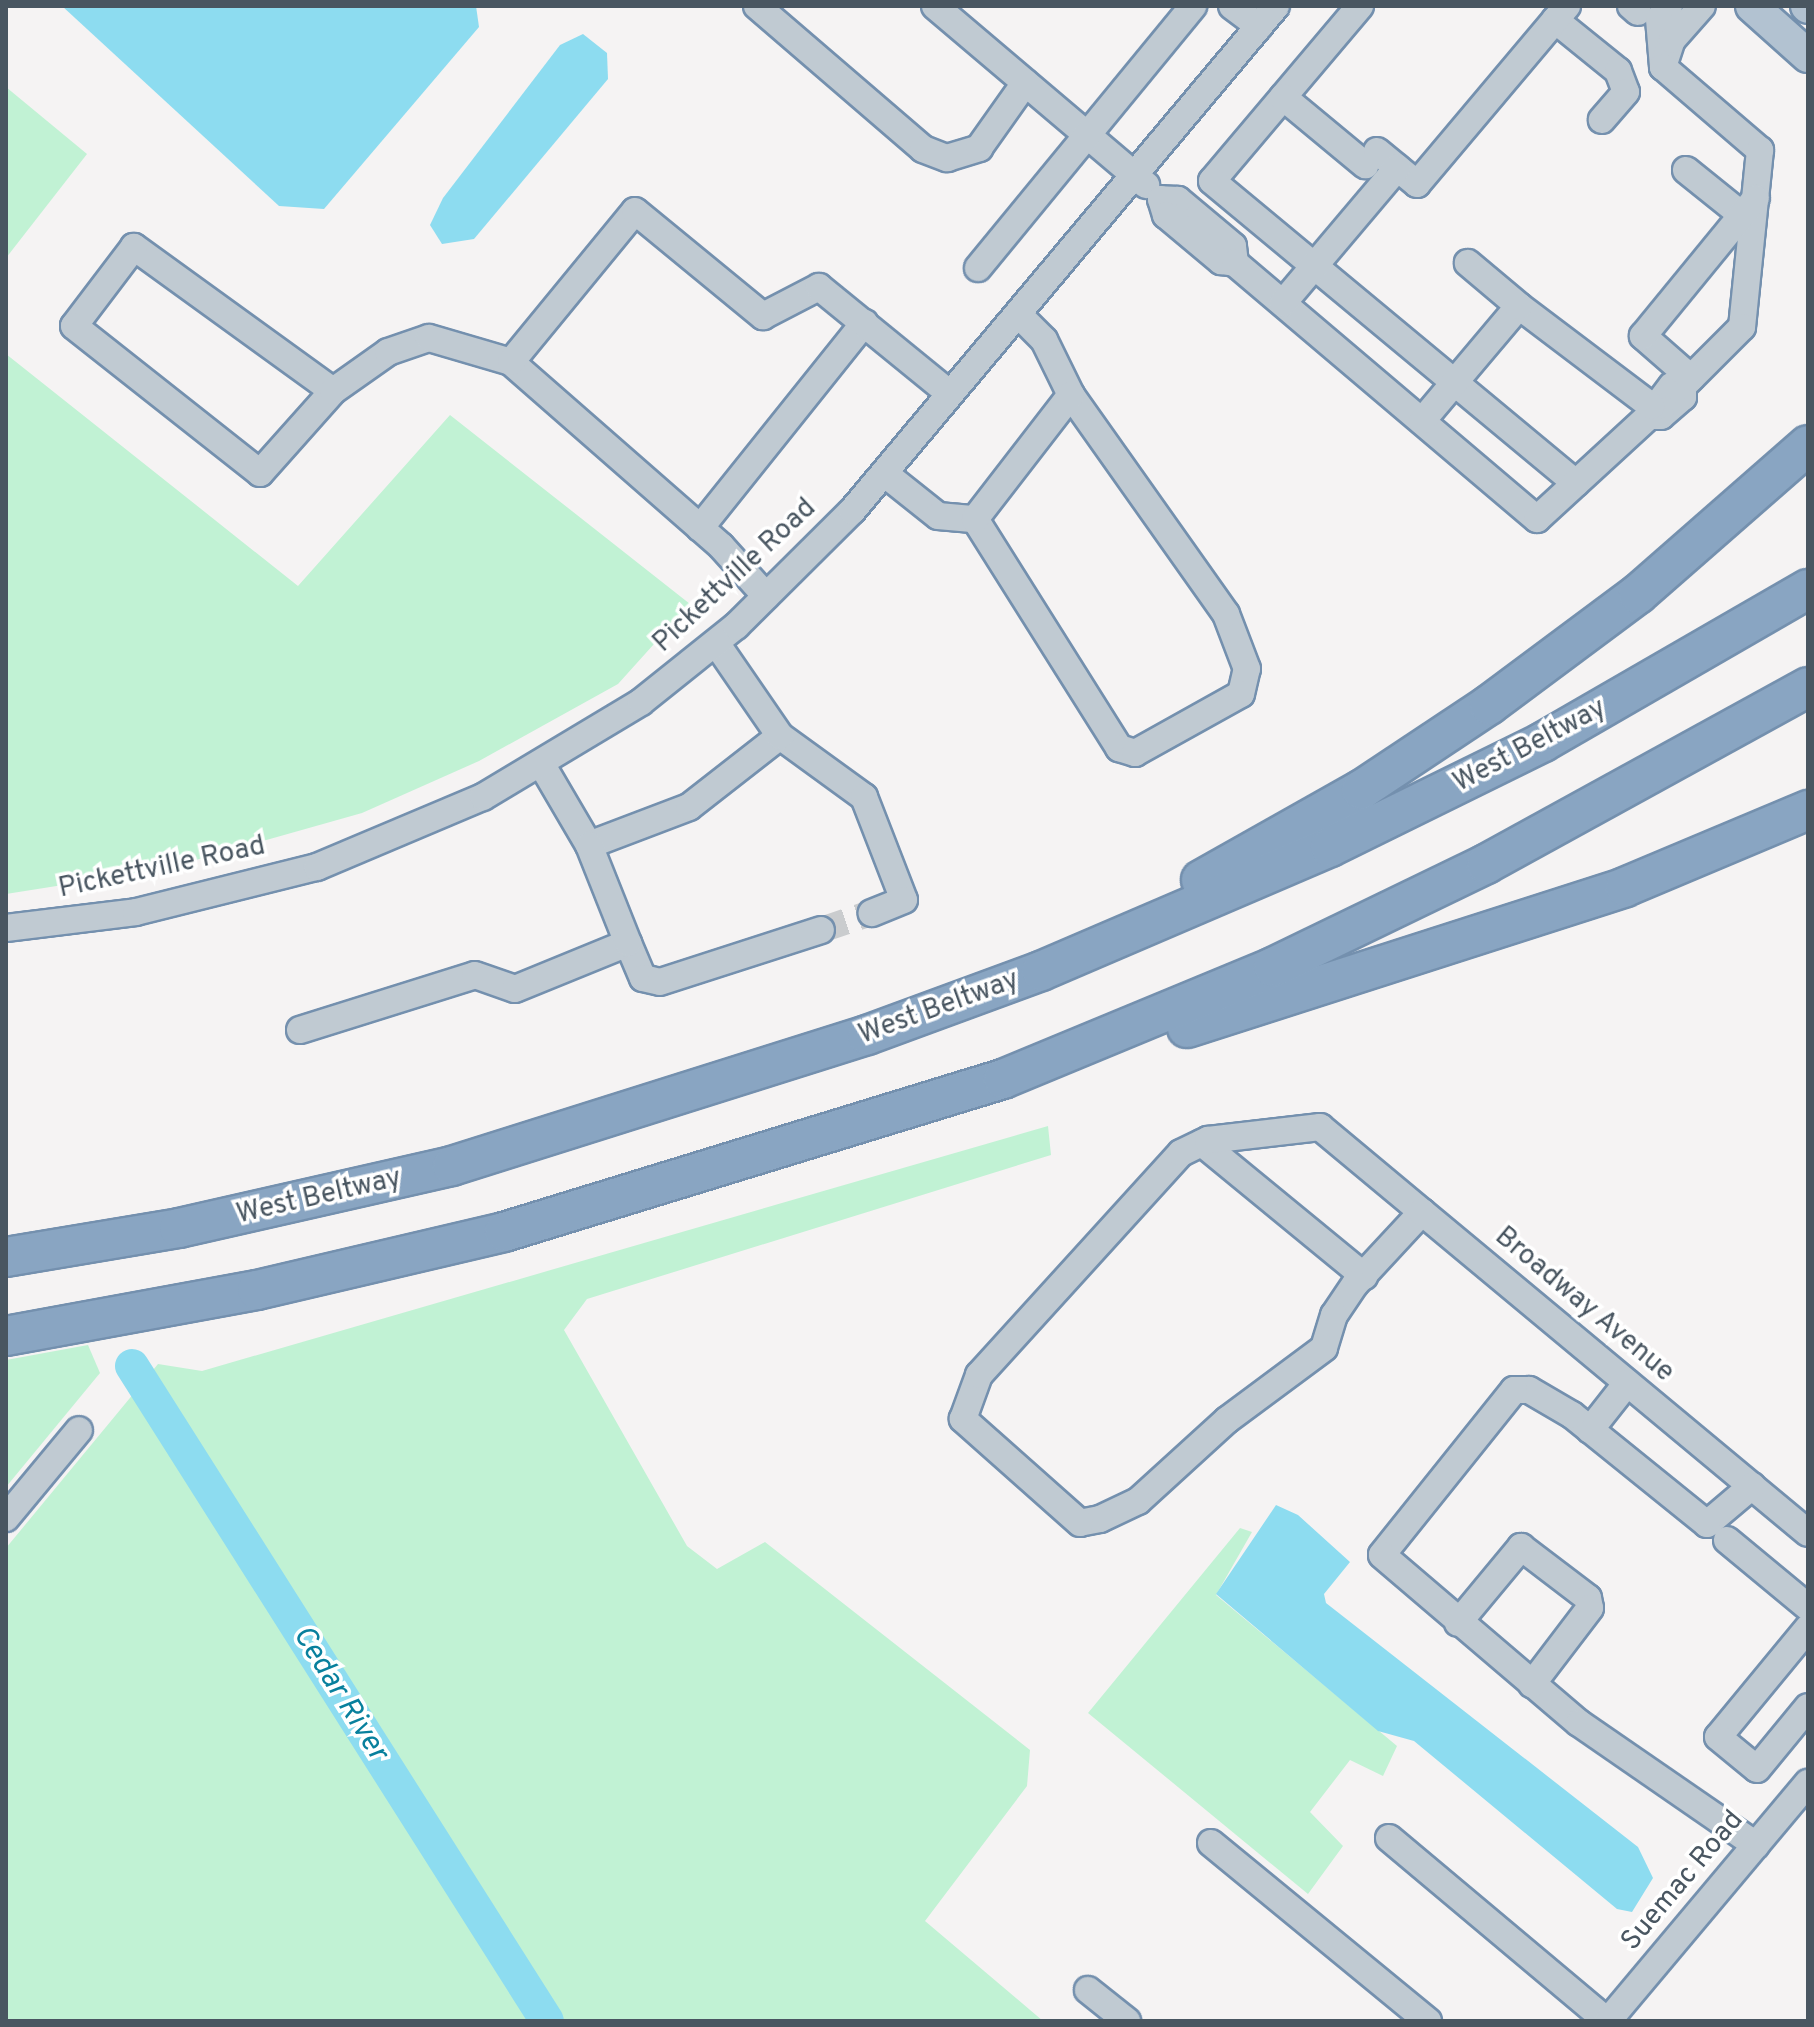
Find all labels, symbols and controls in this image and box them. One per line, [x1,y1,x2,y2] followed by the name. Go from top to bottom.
[647,492,823,660] street label: Pickettville Road
[1448,692,1612,800] street label: West Beltway
[56,830,268,906] street label: Pickettville Road
[854,963,1024,1053] street label: West Beltway
[233,1162,405,1232] street label: West Beltway
[1487,1220,1681,1390] street label: Broadway Avenue
[283,1620,395,1768] water label: Cedar River
[1615,1804,1751,1958] street label: Suemac Road

